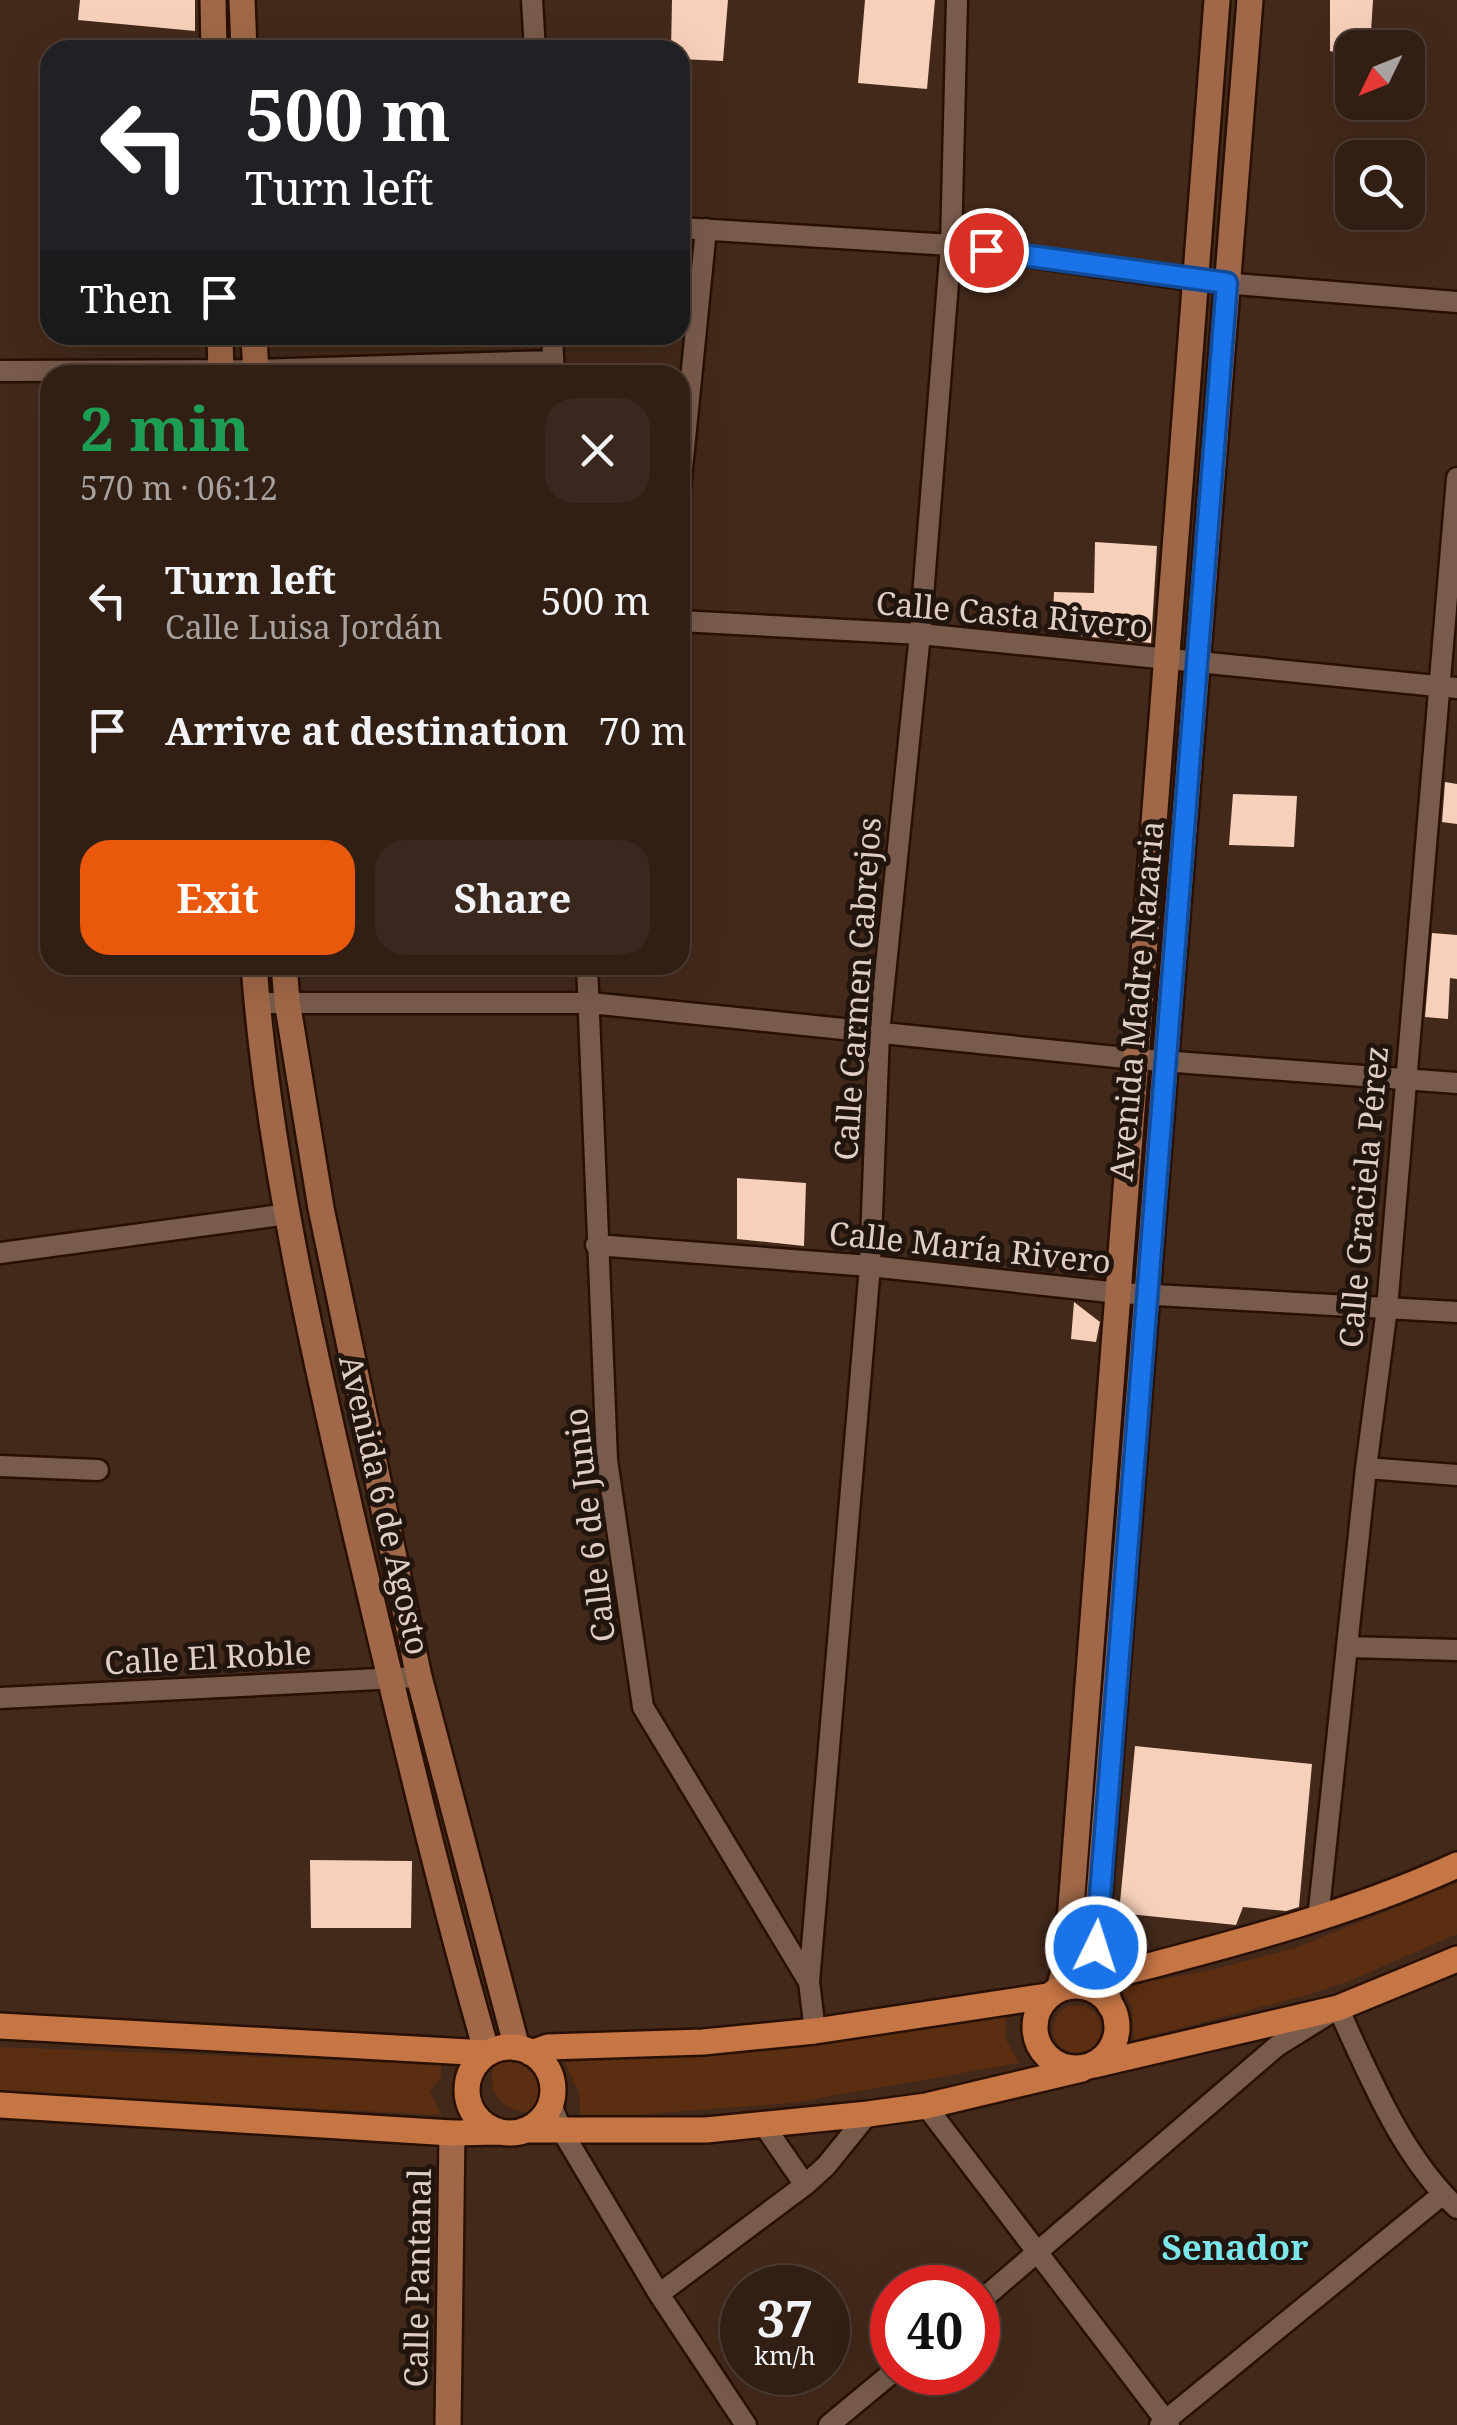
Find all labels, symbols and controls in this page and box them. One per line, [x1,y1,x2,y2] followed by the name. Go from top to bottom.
[1335,30,1425,120] north arrow
[1335,30,1425,230] map controls
[245,66,451,162] text: 500 m
[80,80,210,210] icon: left
[1335,140,1425,230] button: search
[245,157,434,218] text: Turn left
[944,208,1029,293] pin
[959,223,1014,278] icon: arrive
[192,270,247,325] icon: arrive
[80,272,172,324] text: Then
[80,387,250,469] text: 2 min
[545,398,650,503] button: close
[80,466,278,509] text: 570 m · 06:12
[165,553,336,605] text: Turn left
[80,573,135,628] icon: left
[540,574,650,626] text: 500 m
[874,580,1150,647] street label: Calle Casta Rivero
[165,605,442,648] text: Calle Luisa Jordán
[80,703,135,758] icon: arrive
[165,704,569,756] text: Arrive at destination
[599,704,687,756] text: 70 m
[823,816,890,1162] street label: Calle Carmen Cabrejos
[1098,819,1173,1183] street label: Avenida Madre Nazaria
[80,840,355,955] button: Exit
[375,840,650,955] button: Share
[1328,1044,1397,1349] street label: Calle Graciela Pérez
[827,1210,1113,1283] street label: Calle María Rivero
[330,1351,441,1659] street label: Avenida 6 de Agosto
[553,1406,624,1645] street label: Calle 6 de Junio
[103,1630,313,1683] street label: Calle El Roble
[1044,1895,1148,1999] position arrow
[393,2168,440,2388] street label: Calle Pantanal
[1161,2223,1309,2270] district label: Senador
[870,2265,1000,2395] speed limit sign: 40
[757,2284,813,2352] text: 37
[754,2338,816,2372] text: km/h

